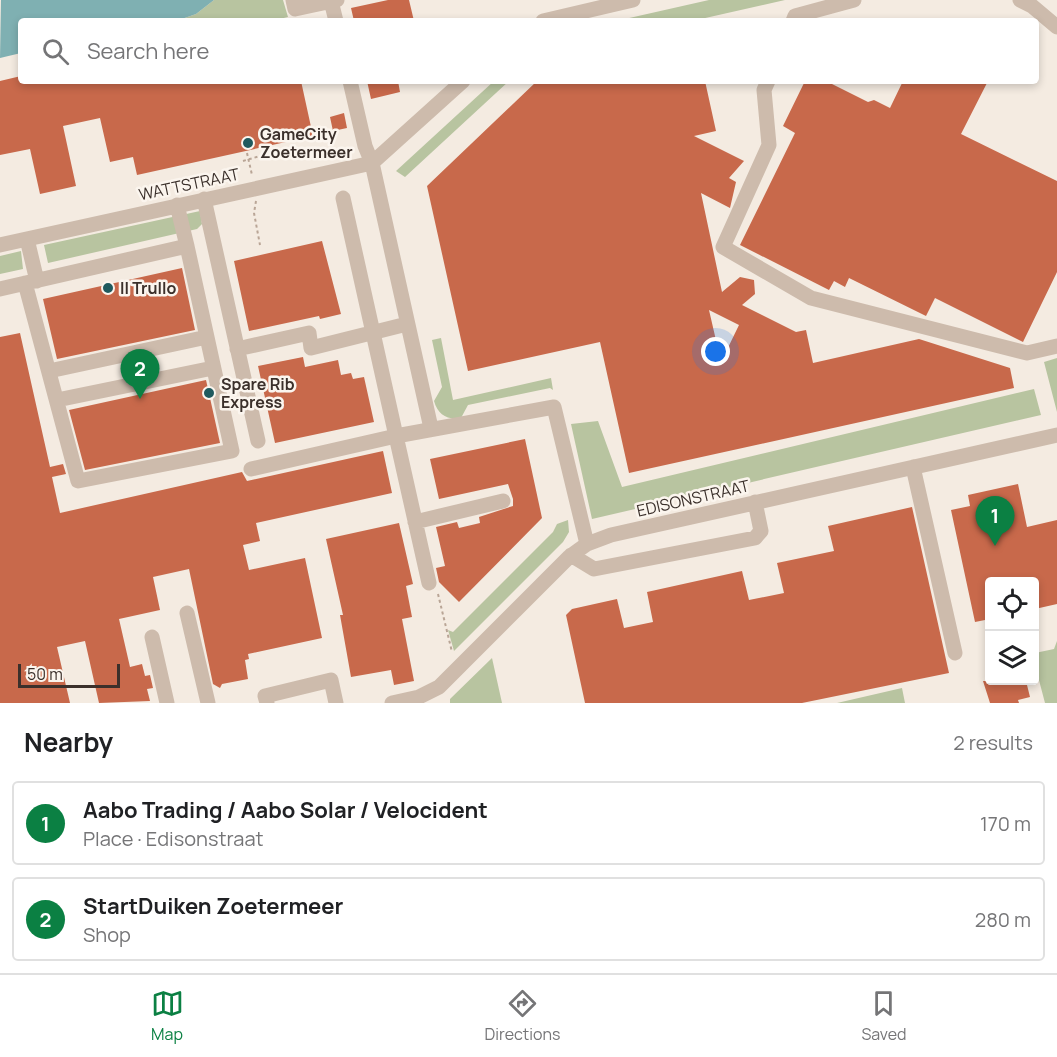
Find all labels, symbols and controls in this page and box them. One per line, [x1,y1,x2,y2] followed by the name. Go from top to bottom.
[18,18,1039,84] search box
[39,35,72,68] icon: search
[87,36,209,66] text: Search here
[260,123,353,163] place label: GameCity Zoetermeer
[241,136,255,150] marker: GameCity Zoetermeer
[137,163,242,205] street label: WATTSTRAAT
[120,277,176,299] place label: Il Trullo
[101,281,115,295] marker: Il Trullo
[701,337,730,366] your location
[120,350,160,399] pin: 2
[221,373,295,413] place label: Spare Rib Express
[202,386,216,400] marker: Spare Rib Express
[635,474,752,522] street label: EDISONSTRAAT
[976,496,1014,546] pin: 1
[985,577,1039,685] map controls
[985,577,1039,631] button: locate
[985,631,1039,685] button: layers
[18,661,120,688] scale bar
[27,663,63,685] text: 50 m
[24,724,113,760] text: Nearby
[953,729,1033,756] text: 2 results
[83,795,488,825] text: Aabo Trading / Aabo Solar / Velocident
[41,810,50,837] text: 1
[980,810,1031,837] text: 170 m
[83,825,264,852] text: Place · Edisonstraat
[83,891,343,921] text: StartDuiken Zoetermeer
[40,906,51,933] text: 2
[975,906,1031,933] text: 280 m
[83,921,131,948] text: Shop
[151,987,184,1045] tab: Map
[485,987,560,1045] tab: Directions
[861,987,906,1045] tab: Saved

